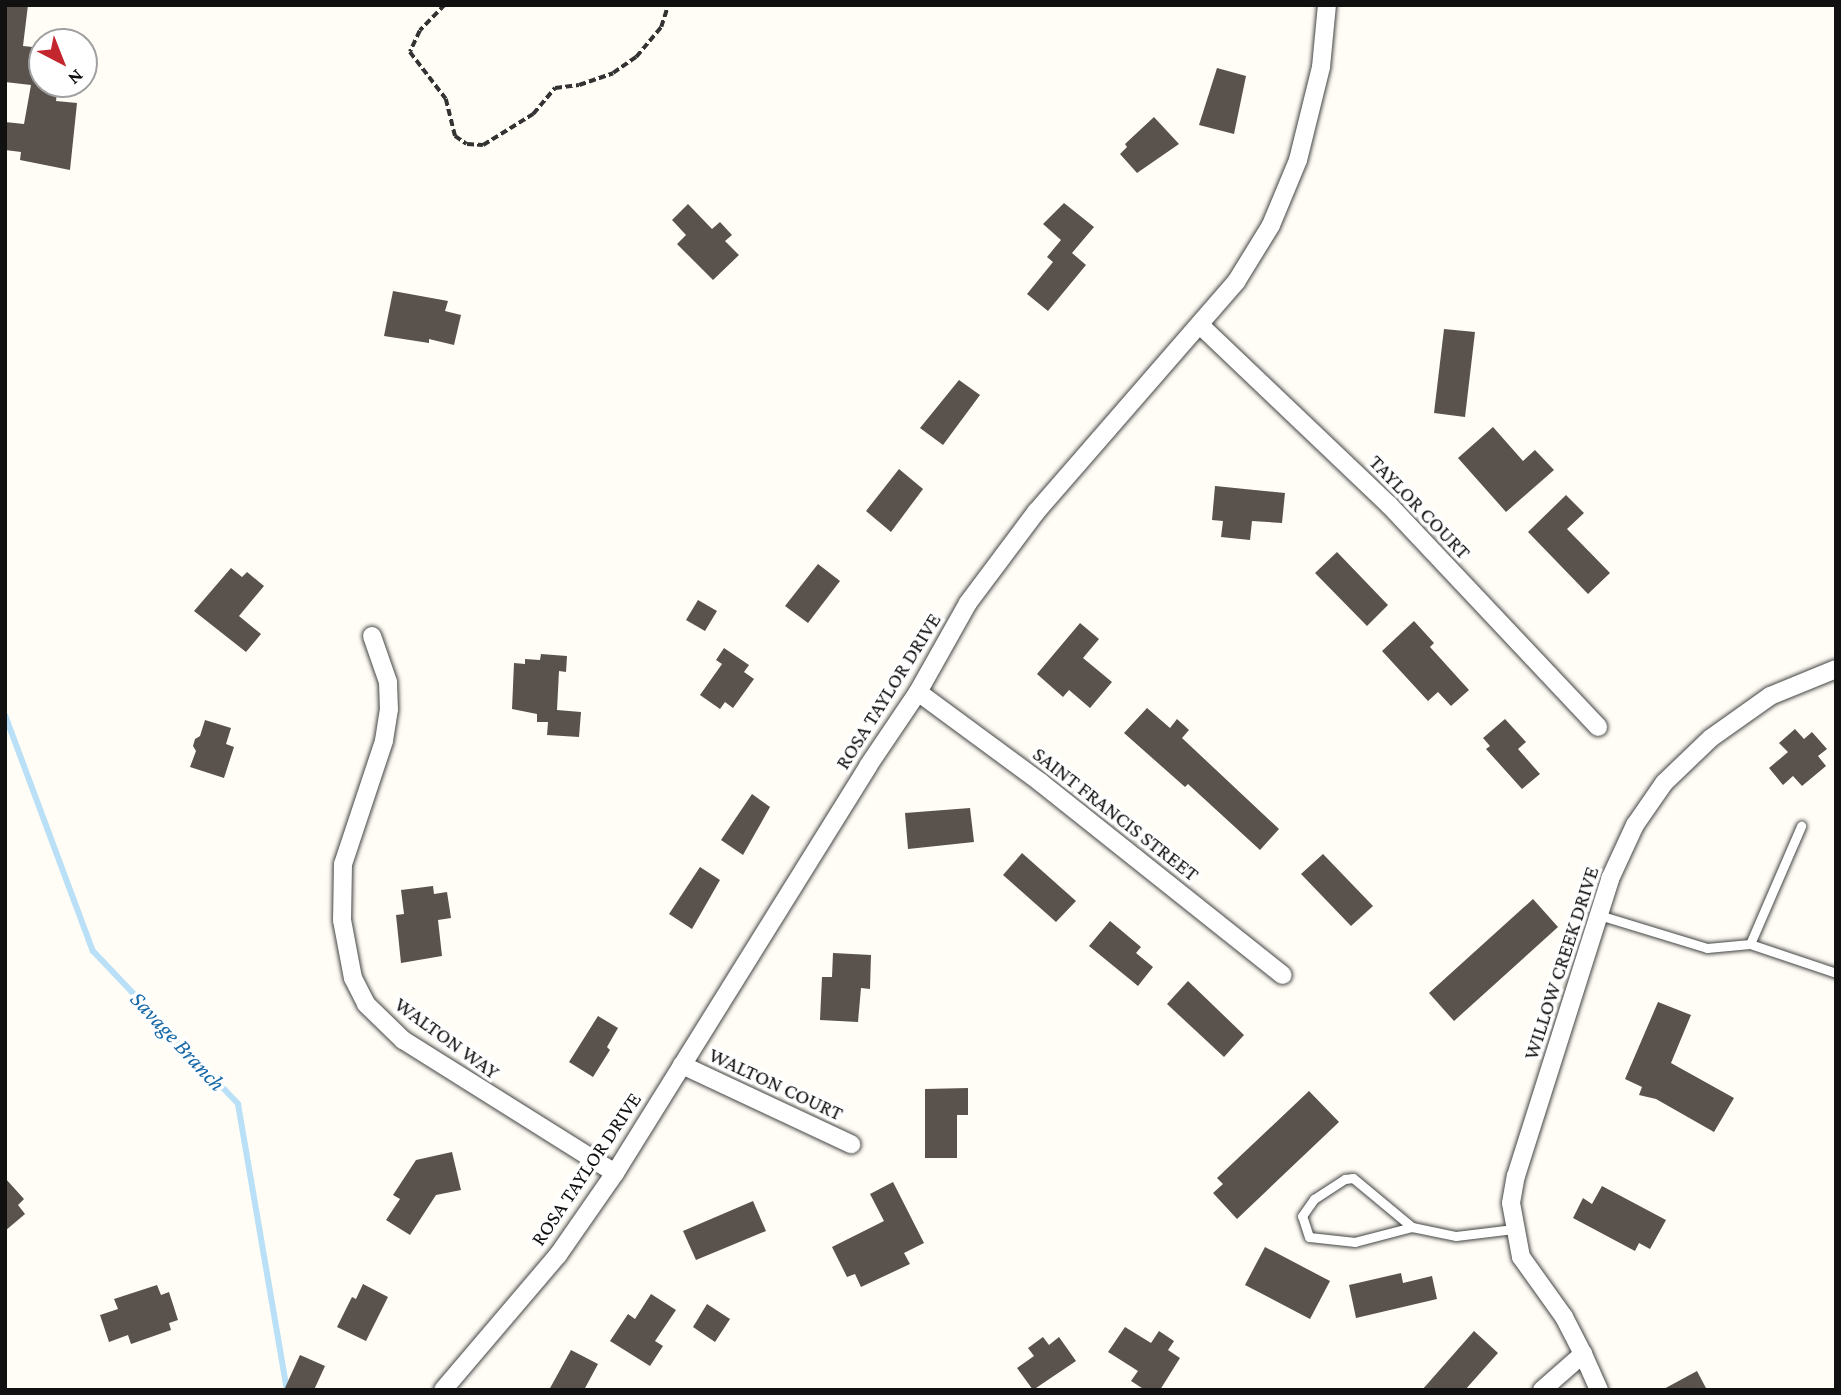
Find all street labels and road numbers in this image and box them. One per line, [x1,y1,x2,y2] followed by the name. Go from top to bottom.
[1364,450,1476,564] street label: TAYLOR COURT
[830,608,946,774] street label: ROSA TAYLOR DRIVE
[1028,741,1204,887] street label: SAINT FRANCIS STREET
[1518,863,1604,1063] street label: WILLOW CREEK DRIVE
[390,992,504,1084] street label: WALTON WAY
[705,1042,847,1126] street label: WALTON COURT
[525,1088,647,1250] street label: ROSA TAYLOR DRIVE

